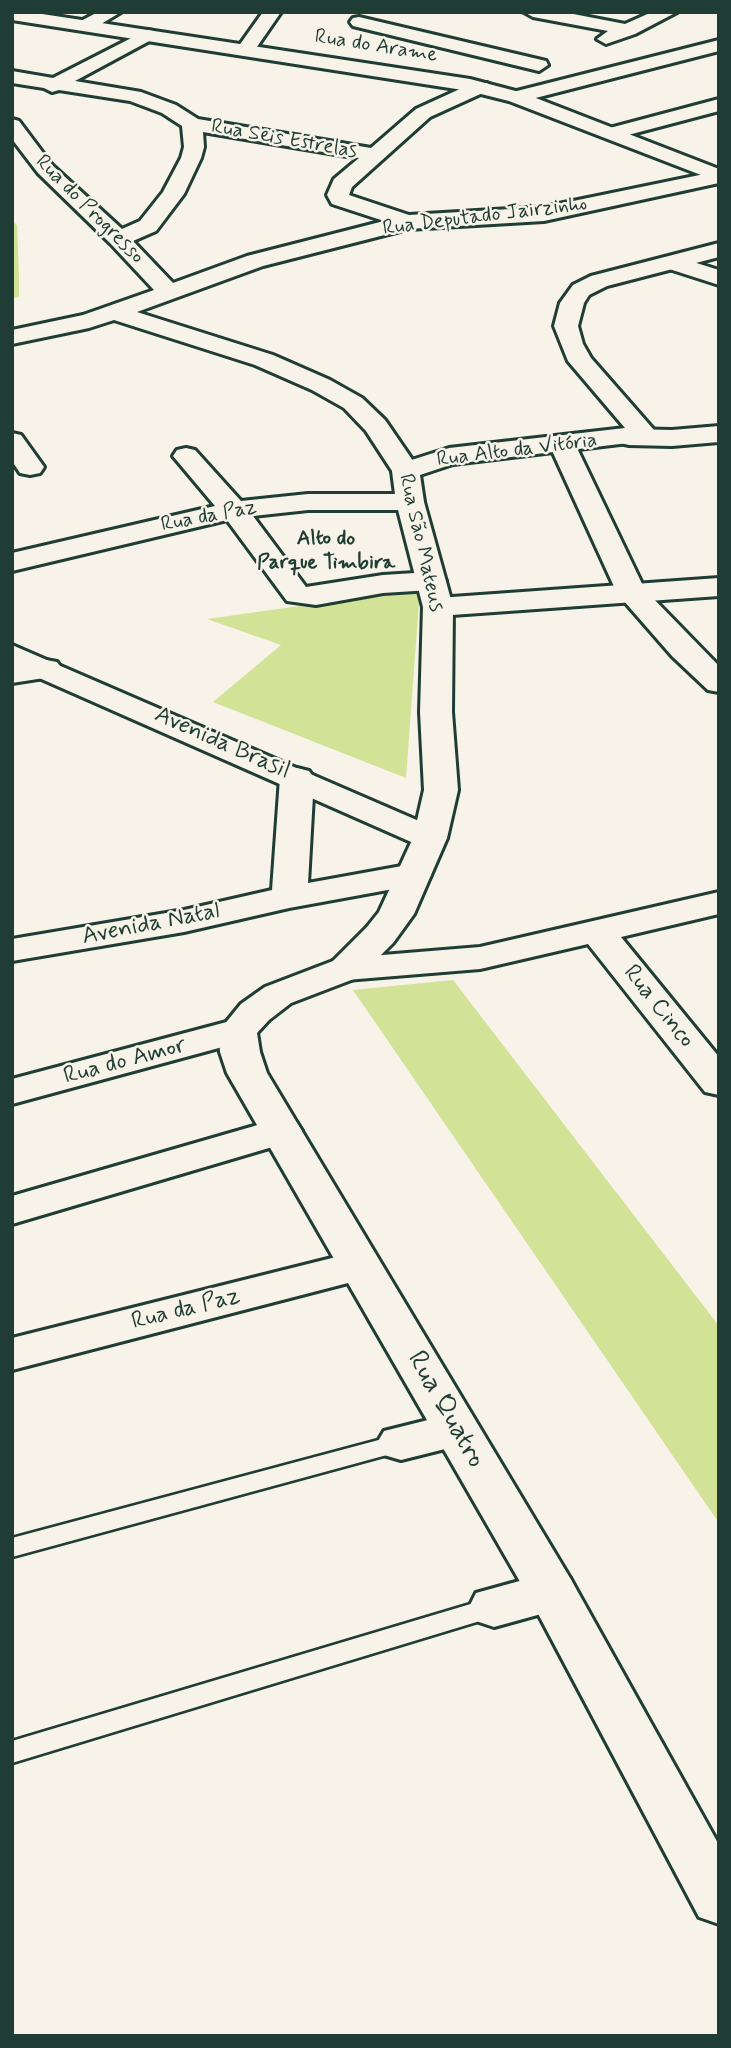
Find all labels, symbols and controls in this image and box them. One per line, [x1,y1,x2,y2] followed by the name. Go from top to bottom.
[313,25,439,69] street label: Rua do Arame
[209,115,359,165] street label: Rua Seis Estrelas
[29,150,149,270] street label: Rua do Progresso
[381,192,589,242] street label: Rua Deputado Jairzinho
[435,429,599,473] street label: Rua Alto da Vitória
[392,472,448,614] street label: Rua São Mateus
[159,495,259,539] street label: Rua da Paz
[257,527,395,577] district label: Alto do Parque Timbira
[150,701,294,787] street label: Avenida Brasil
[80,898,222,952] street label: Avenida Natal
[616,960,700,1054] street label: Rua Cinco
[61,1032,189,1092] street label: Rua do Amor
[129,1283,243,1337] street label: Rua da Paz
[398,1346,492,1474] street label: Rua Quatro

